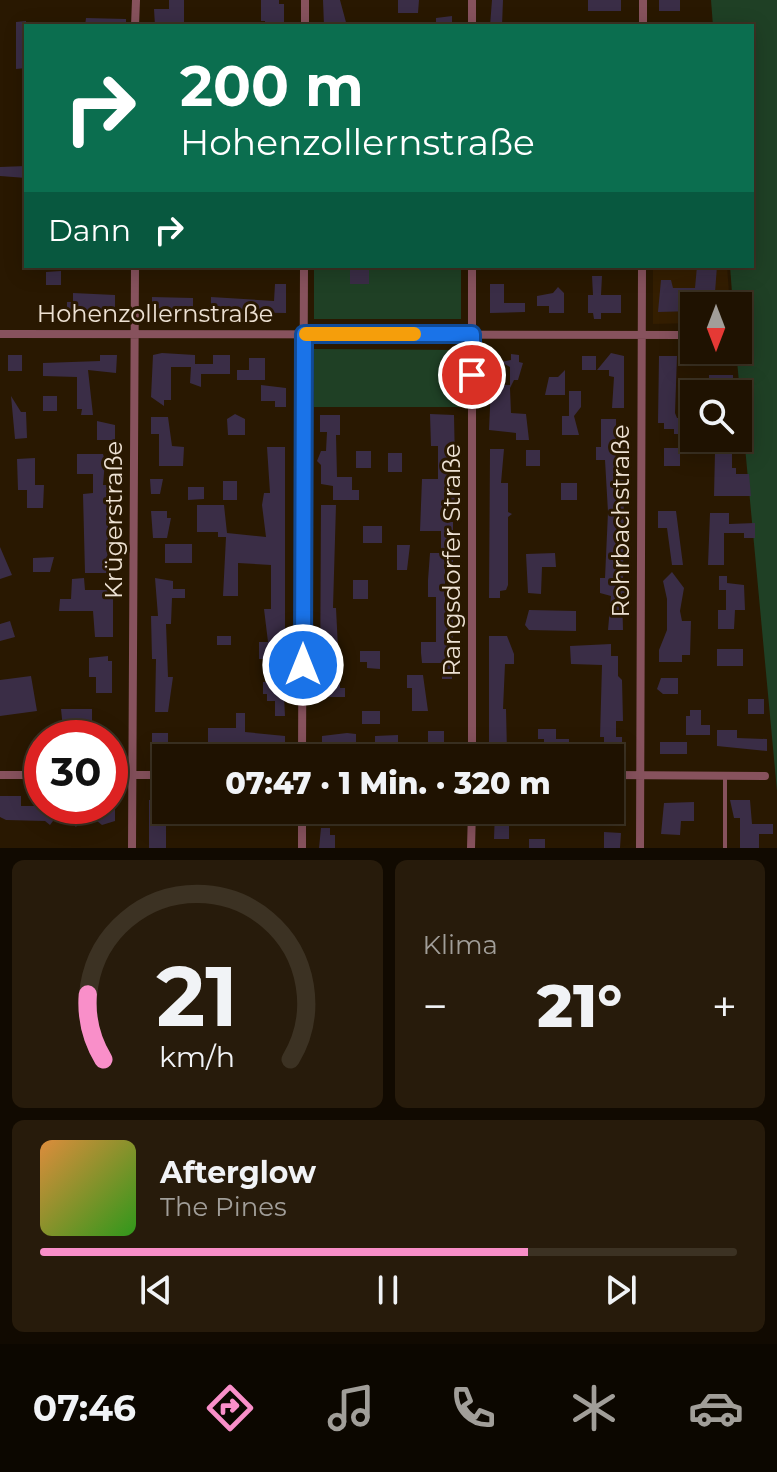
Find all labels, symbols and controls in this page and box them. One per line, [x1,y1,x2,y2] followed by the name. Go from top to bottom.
[180,52,364,120] text: 200 m
[48,56,152,160] icon: right
[180,120,535,164] text: Hohenzollernstraße
[147,208,191,252] icon: right
[48,212,131,249] text: Dann
[680,292,752,364] north arrow
[680,292,752,452] map controls
[37,299,273,328] street label: Hohenzollernstraße
[438,341,506,409] pin
[450,353,494,397] icon: arrive
[680,380,752,452] button: search
[606,425,635,617] street label: Rohrbachstraße
[99,441,128,599] street label: Krügerstraße
[437,444,466,676] street label: Rangsdorfer Straße
[261,623,345,707] position arrow
[24,720,128,824] speed limit sign: 30
[225,765,551,802] text: 07:47 · 1 Min. · 320 m
[423,929,498,961] text: Klima
[156,945,238,1047] text: 21
[537,969,622,1042] text: 21°
[423,979,448,1033] text: −
[712,979,737,1033] text: +
[159,1039,235,1074] text: km/h
[160,1154,316,1191] text: Afterglow
[160,1191,287,1223] text: The Pines
[134,1268,178,1312] icon: previous
[366,1268,410,1312] icon: pause
[599,1268,643,1312] icon: next
[202,1380,258,1436] icon: directions
[323,1380,379,1436] icon: music
[445,1380,501,1436] icon: phone
[566,1380,622,1436] icon: climate
[688,1380,744,1436] icon: car
[33,1386,136,1430] text: 07:46

